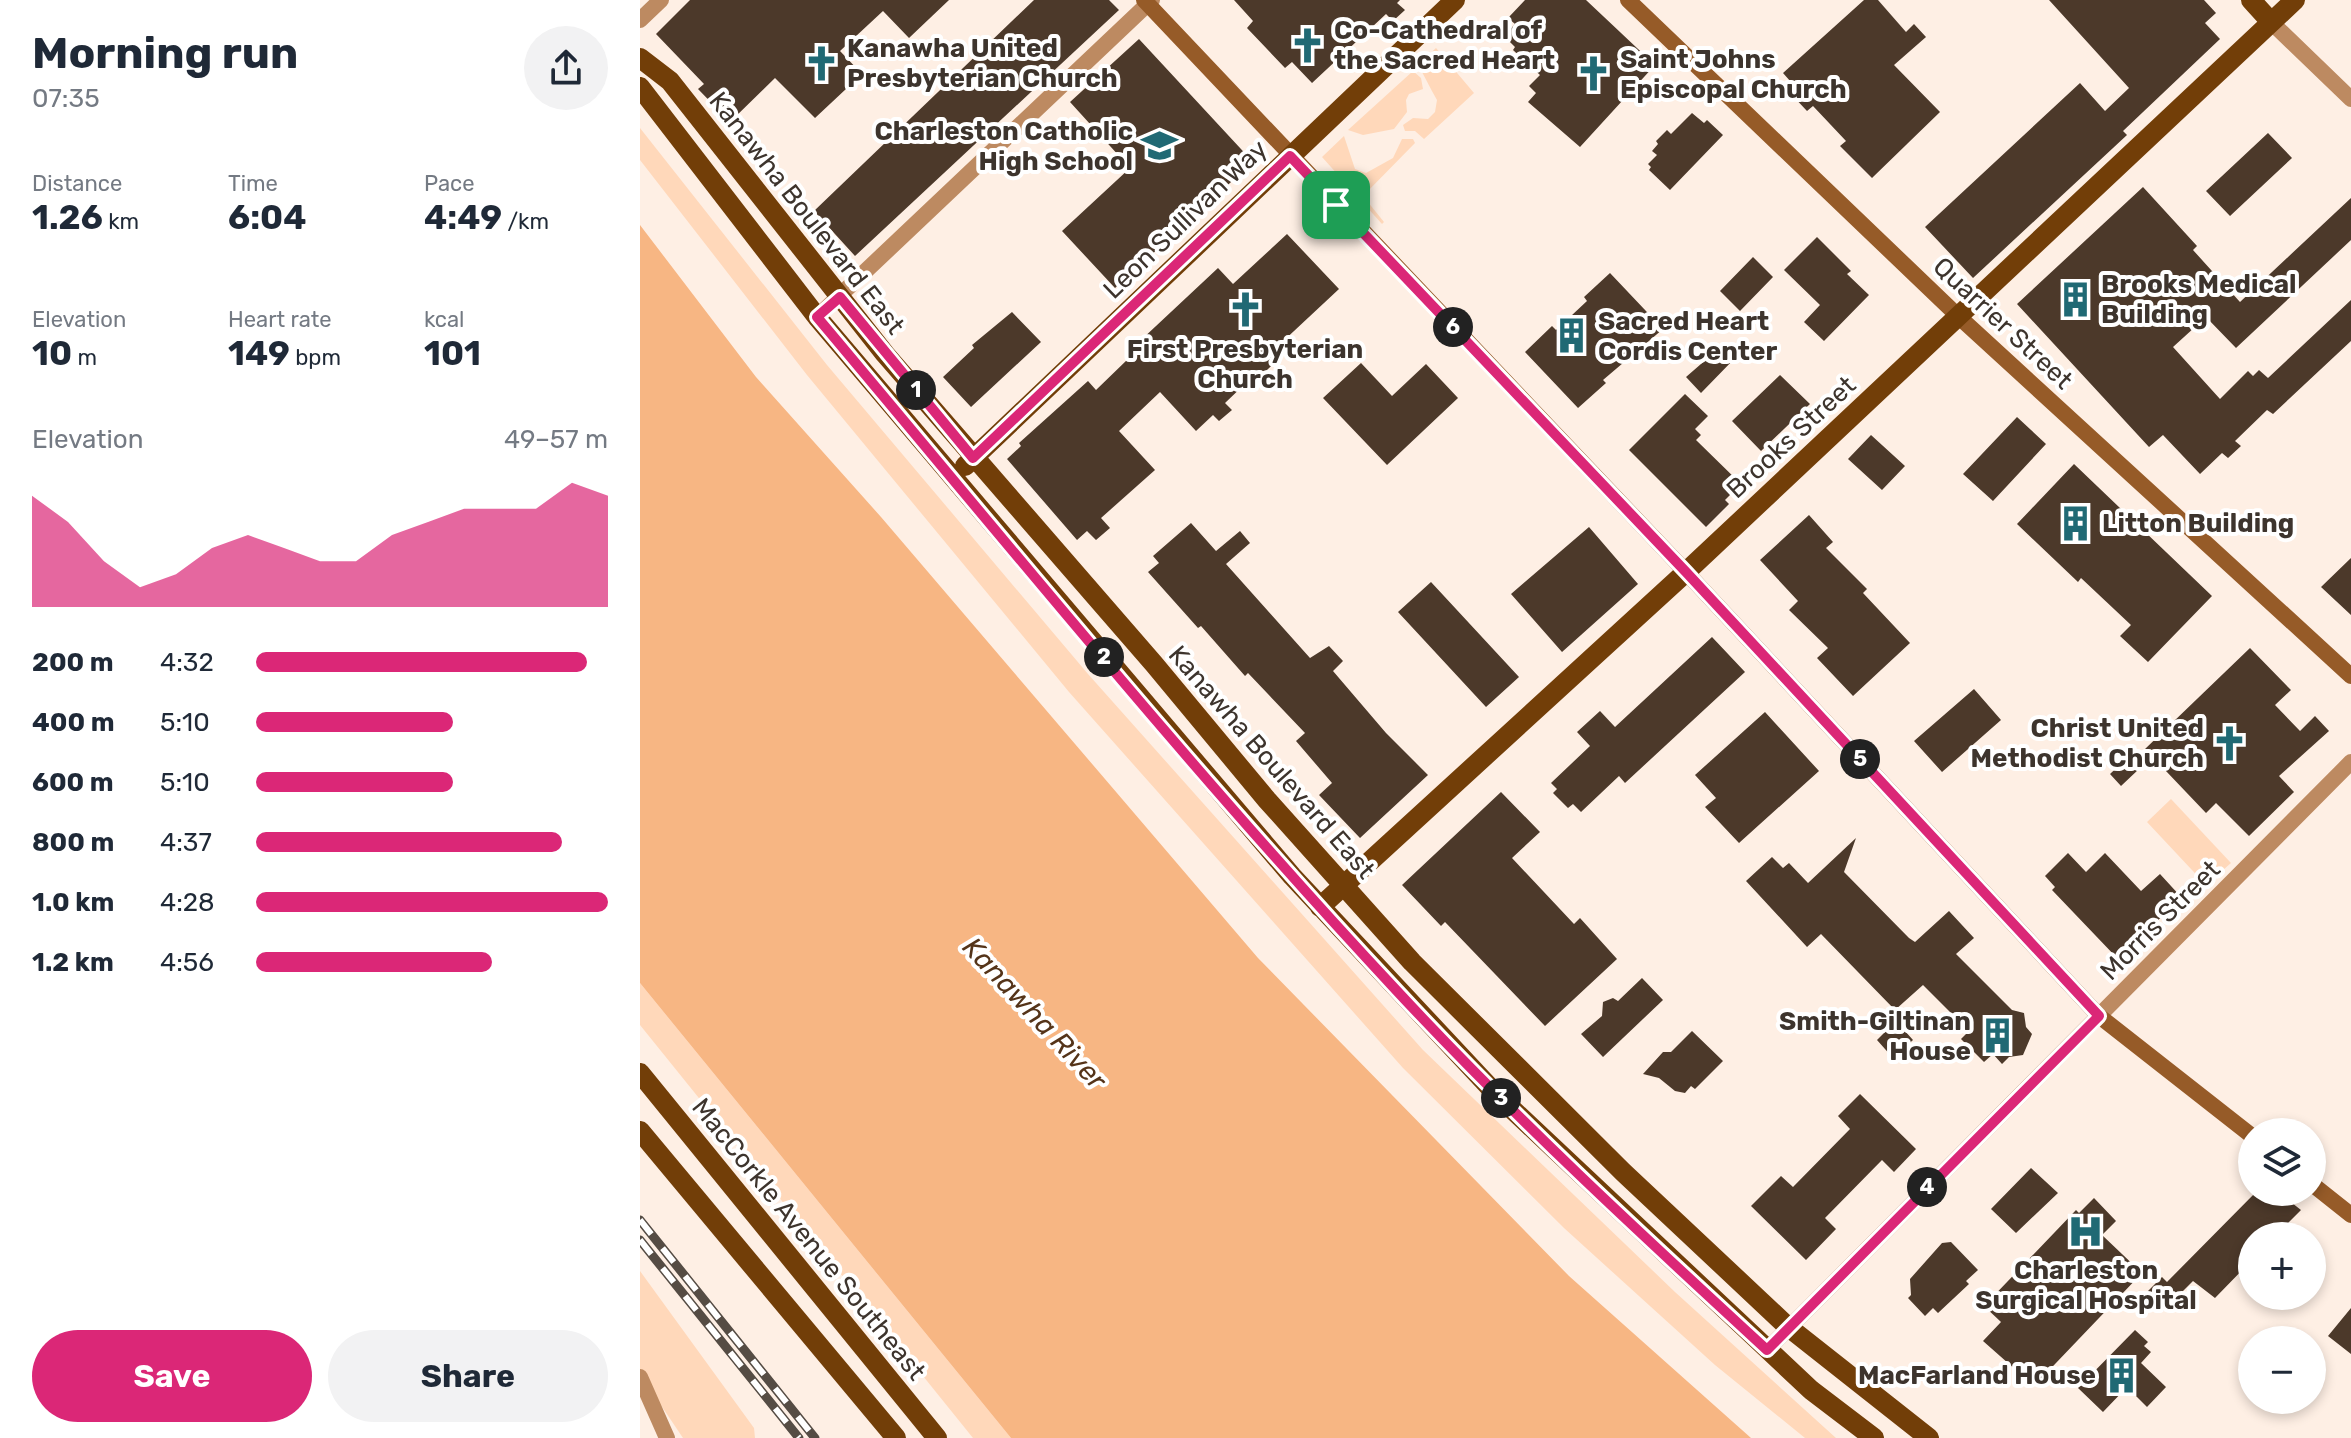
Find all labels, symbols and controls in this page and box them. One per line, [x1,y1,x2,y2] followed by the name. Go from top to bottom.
[1334,15,1555,76] place label: Co-Cathedral of the Sacred Heart
[524,26,608,110] button: share
[1289,26,1327,64] church icon: Co-Cathedral of the Sacred Heart
[32,27,298,79] text: Morning run
[847,33,1118,94] place label: Kanawha United Presbyterian Church
[802,44,840,82] church icon: Kanawha United Presbyterian Church
[1620,44,1847,105] place label: Saint Johns Episcopal Church
[1575,55,1613,93] church icon: Saint Johns Episcopal Church
[32,83,100,114] text: 07:35
[702,86,911,341] street label: Kanawha Boulevard East
[875,116,1133,177] place label: Charleston Catholic High School
[1140,127,1178,165] school or university icon: Charleston Catholic High School
[1097,133,1274,305] street label: Leon Sullivan Way
[32,170,122,197] text: Distance
[228,170,278,197] text: Time
[424,170,475,197] text: Pace
[1302,171,1370,239] pin
[1314,183,1358,227] icon: arrive
[32,197,103,238] text: 1.26
[228,197,306,238] text: 6:04
[424,197,502,238] text: 4:49
[103,208,139,235] text: km
[502,208,549,235] text: /km
[1927,251,2079,396] street label: Quarrier Street
[2101,269,2297,330] place label: Brooks Medical Building
[2056,280,2094,318] building icon: Brooks Medical Building
[1226,291,1264,329] church icon: First Presbyterian Church
[32,306,126,333] text: Elevation
[228,306,332,333] text: Heart rate
[424,306,464,333] text: kcal
[1598,306,1777,367] place label: Sacred Heart Cordis Center
[1433,307,1473,347] pin: 6
[1446,313,1460,340] text: 6
[1553,317,1591,355] building icon: Sacred Heart Cordis Center
[32,333,72,374] text: 10
[228,333,290,374] text: 149
[424,333,481,374] text: 101
[1127,334,1363,395] place label: First Presbyterian Church
[72,344,97,371] text: m
[290,344,341,371] text: bpm
[896,370,936,410] pin: 1
[1721,370,1862,505] street label: Brooks Street
[911,376,921,403] text: 1
[32,424,143,455] text: Elevation
[504,424,608,455] text: 49–57 m
[2057,504,2095,542] building icon: Litton Building
[2102,508,2294,539] place label: Litton Building
[1084,637,1124,677] pin: 2
[1162,639,1381,885] street label: Kanawha Boulevard East
[1097,643,1111,670] text: 2
[32,647,114,678] text: 200 m
[160,647,214,678] text: 4:32
[32,707,114,738] text: 400 m
[160,707,210,738] text: 5:10
[1971,713,2204,774] place label: Christ United Methodist Church
[2211,724,2249,762] church icon: Christ United Methodist Church
[1840,739,1880,779] pin: 5
[1853,745,1867,772] text: 5
[32,767,114,798] text: 600 m
[160,767,210,798] text: 5:10
[32,827,114,858] text: 800 m
[160,827,212,858] text: 4:37
[2094,854,2227,987] street label: Morris Street
[32,887,114,918] text: 1.0 km
[160,887,215,918] text: 4:28
[956,931,1114,1097] water label: Kanawha River
[32,947,114,978] text: 1.2 km
[160,947,214,978] text: 4:56
[1779,1006,1971,1067] place label: Smith-Giltinan House
[1978,1017,2016,1055] building icon: Smith-Giltinan House
[1481,1078,1521,1118] pin: 3
[1494,1084,1508,1111] text: 3
[685,1092,932,1387] street label: MacCorkle Avenue Southeast
[2238,1118,2326,1414] map controls
[2238,1118,2326,1206] button: layers
[1907,1167,1947,1207] pin: 4
[1919,1173,1935,1200] text: 4
[2067,1212,2105,1250] hospital icon: Charleston Surgical Hospital
[2238,1222,2326,1310] button: +
[1975,1255,2197,1316] place label: Charleston Surgical Hospital
[2238,1326,2326,1414] button: −
[32,1330,312,1422] button: Save
[328,1330,608,1422] button: Share
[2103,1356,2141,1394] building icon: MacFarland House
[1858,1360,2096,1391] place label: MacFarland House

